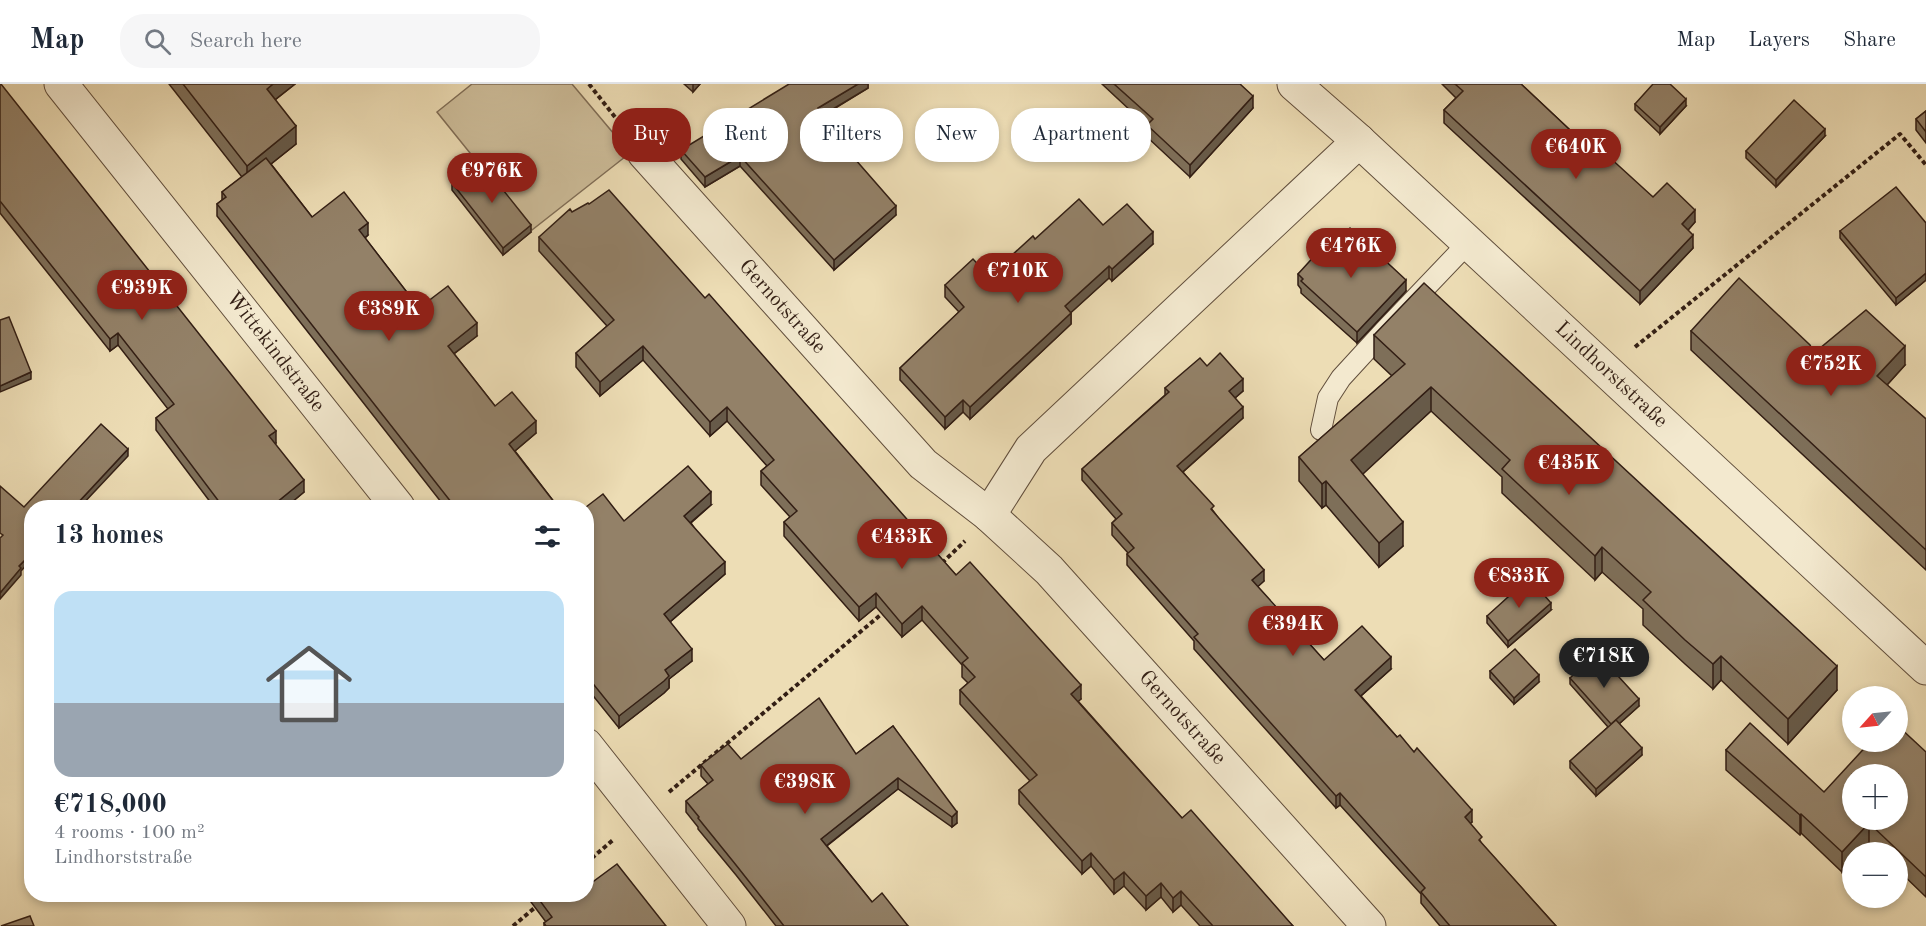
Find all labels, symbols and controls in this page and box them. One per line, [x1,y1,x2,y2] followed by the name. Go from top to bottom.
[120,14,540,68] search box
[141,25,174,58] icon: search
[30,27,84,55] text: Map
[189,30,302,52] text: Search here
[1676,30,1715,51] text: Map
[1748,30,1810,51] text: Layers
[1843,30,1896,51] text: Share
[612,108,691,162] chip: Buy
[703,108,788,162] chip: Rent
[800,108,903,162] chip: Filters
[915,108,999,162] chip: New
[1011,108,1151,162] chip: Apartment
[1534,129,1618,180] pin: €640K
[1545,138,1607,158] text: €640K
[450,153,534,204] pin: €976K
[461,162,523,182] text: €976K
[1309,228,1393,279] pin: €476K
[1320,237,1382,257] text: €476K
[976,253,1060,304] pin: €710K
[734,256,830,358] street label: Gernotstraße
[987,262,1049,282] text: €710K
[100,270,184,321] pin: €939K
[111,279,173,299] text: €939K
[222,288,328,416] street label: Wittekindstraße
[347,291,431,342] pin: €389K
[358,300,420,320] text: €389K
[1551,318,1671,432] street label: Lindhorststraße
[1789,346,1873,397] pin: €752K
[1800,355,1862,375] text: €752K
[1527,445,1611,496] pin: €435K
[1538,454,1600,474] text: €435K
[860,519,944,570] pin: €433K
[531,520,564,553] icon: filters
[54,523,163,549] text: 13 homes
[871,528,933,548] text: €433K
[1477,558,1561,609] pin: €833K
[1488,567,1550,587] text: €833K
[1251,606,1335,657] pin: €394K
[1262,615,1324,635] text: €394K
[255,630,363,738] icon: home
[1562,638,1646,689] pin: €718K
[1573,647,1635,667] text: €718K
[1134,667,1230,769] street label: Gernotstraße
[1842,686,1908,752] north arrow
[1842,686,1908,908] map controls
[763,764,847,815] pin: €398K
[1842,764,1908,830] button: +
[774,773,836,793] text: €398K
[54,792,167,818] text: €718,000
[54,823,204,843] text: 4 rooms · 100 m²
[1842,842,1908,908] button: −
[54,848,192,868] text: Lindhorststraße

